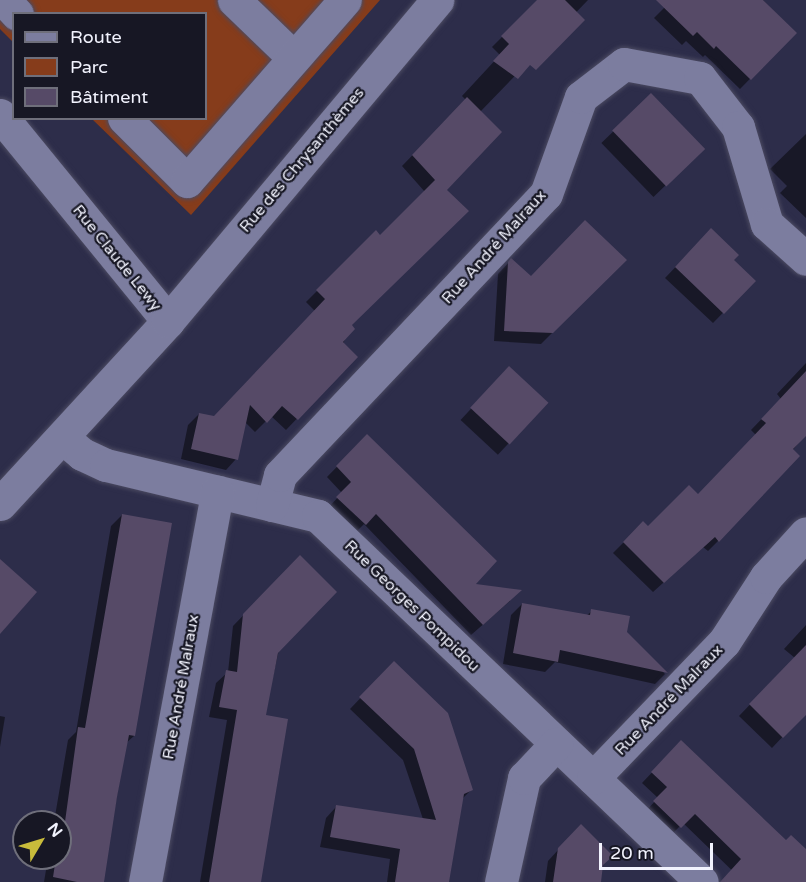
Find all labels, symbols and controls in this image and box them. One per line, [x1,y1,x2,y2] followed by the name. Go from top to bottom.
[12,12,207,120] legend
[70,26,122,48] text: Route
[70,56,108,78] text: Parc
[236,84,368,236] street label: Rue des Chrysanthèmes
[70,86,148,108] text: Bâtiment
[438,186,550,308] street label: Rue André Malraux
[68,201,166,315] street label: Rue Claude Lewy
[340,536,484,676] street label: Rue Georges Pompidou
[159,613,203,761] street label: Rue André Malraux
[611,641,727,759] street label: Rue André Malraux
[12,810,72,870] north arrow
[43,819,66,841] text: N
[602,831,716,869] scale bar
[610,842,654,864] text: 20 m

